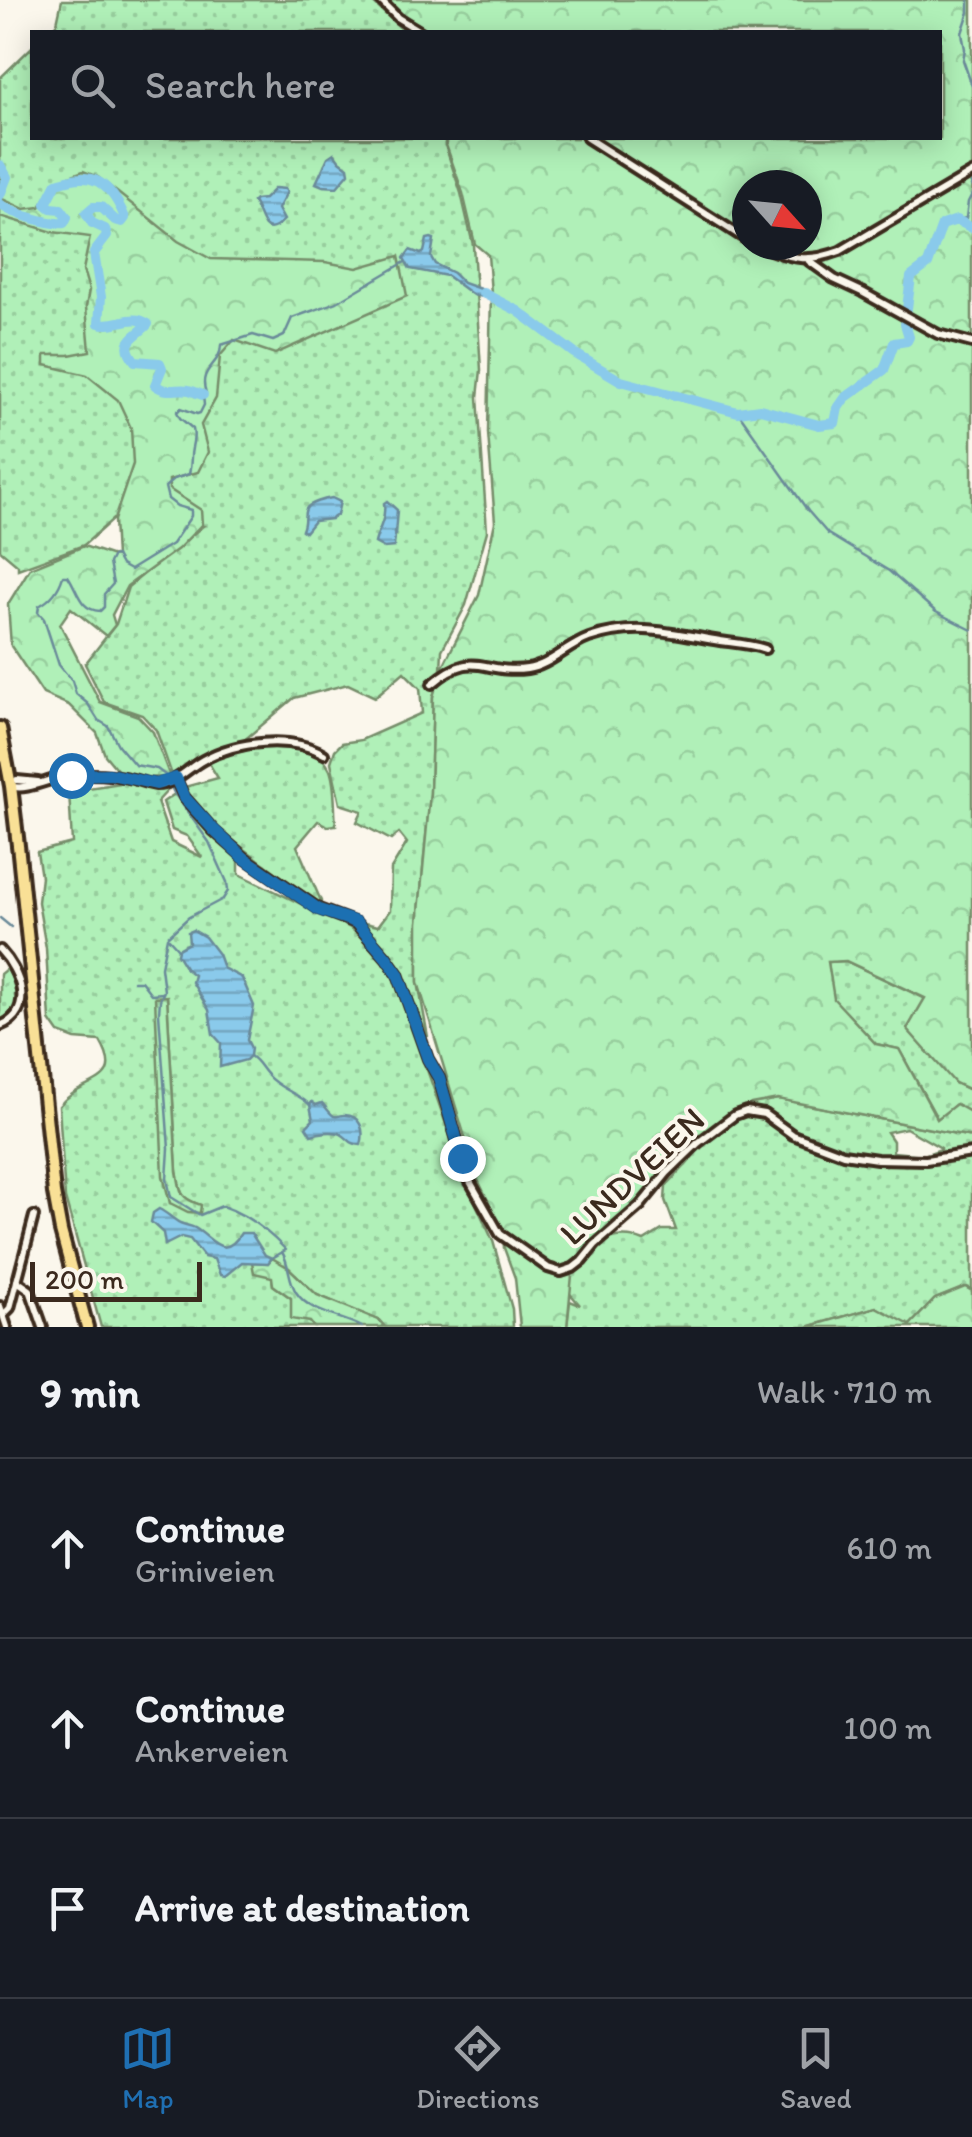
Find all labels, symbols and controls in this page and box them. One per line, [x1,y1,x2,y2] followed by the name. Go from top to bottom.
[30,30,942,140] search box
[65,58,120,113] icon: search
[145,62,336,108] text: Search here
[732,170,822,260] north arrow
[49,753,95,799] route start
[551,1098,713,1254] street label: LUNDVEIEN
[440,1136,486,1182] route end
[30,1257,202,1302] scale bar
[45,1262,124,1296] text: 200 m
[40,1367,140,1418] text: 9 min
[757,1373,932,1411] text: Walk · 710 m
[135,1506,285,1552] text: Continue
[40,1521,95,1576] icon: ahead
[846,1529,932,1567] text: 610 m
[135,1552,275,1590] text: Griniveien
[135,1686,285,1732] text: Continue
[40,1701,95,1756] icon: ahead
[844,1709,932,1747] text: 100 m
[135,1732,288,1770] text: Ankerveien
[40,1881,95,1936] icon: arrive
[135,1885,470,1931] text: Arrive at destination
[120,2021,175,2115] tab: Map
[416,2021,539,2115] tab: Directions
[780,2021,852,2115] tab: Saved

